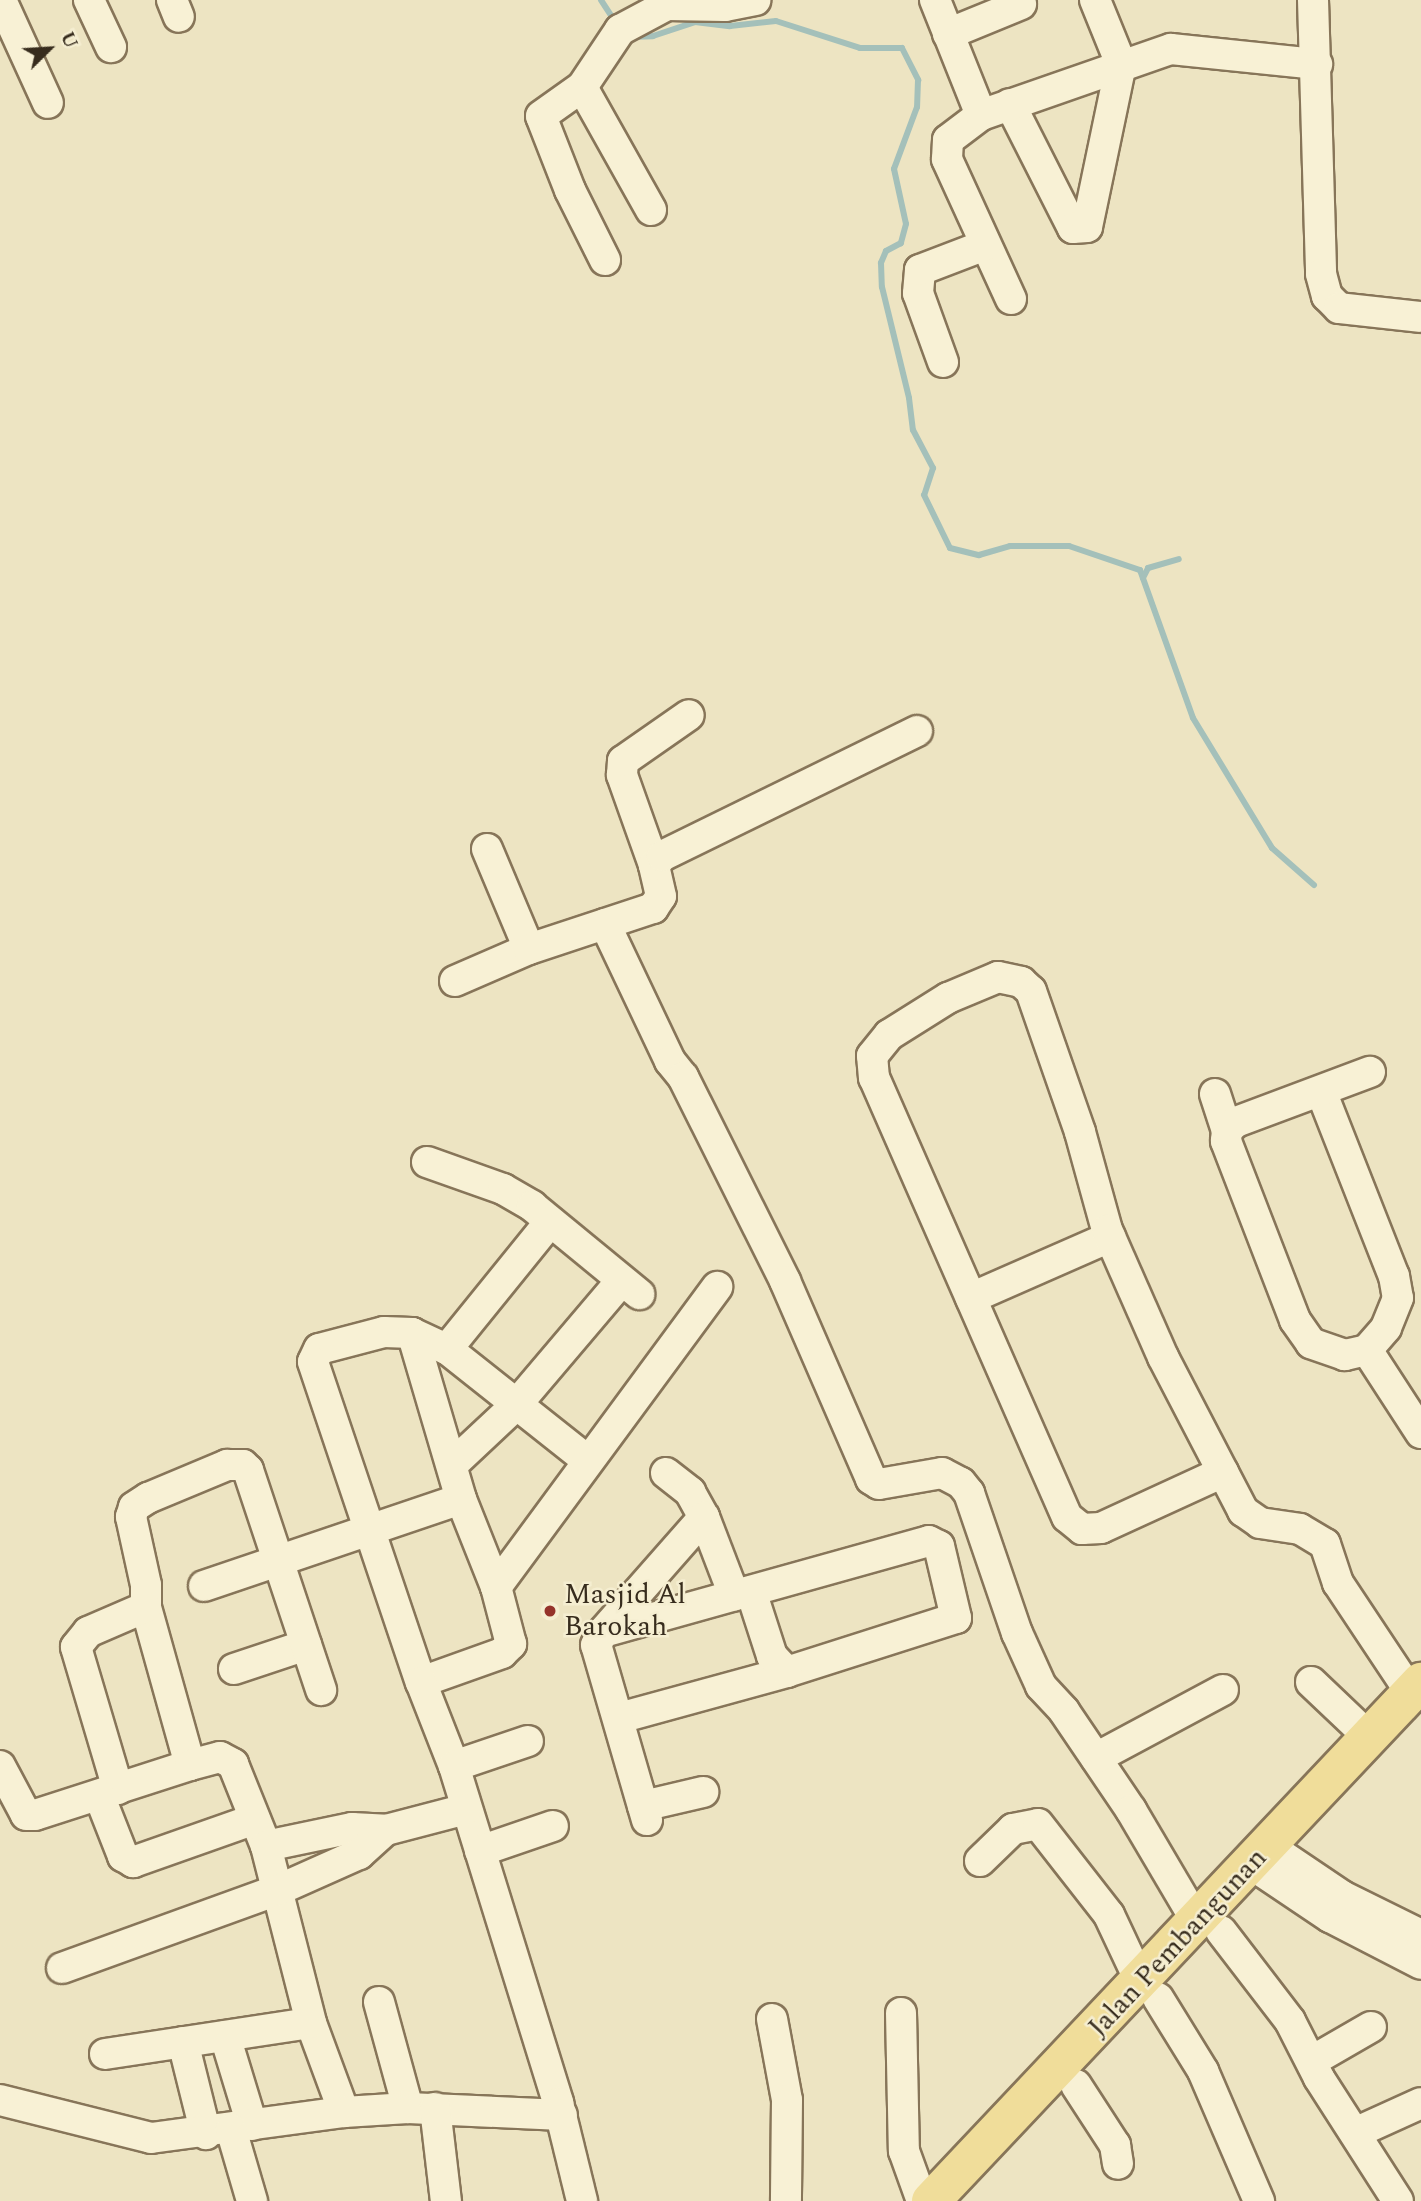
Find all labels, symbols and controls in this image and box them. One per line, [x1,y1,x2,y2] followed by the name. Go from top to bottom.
[14,14,84,84] north arrow
[52,27,85,53] text: U
[564,1578,686,1644] place label: Masjid Al Barokah
[542,1603,558,1619] marker: Masjid Al Barokah
[1082,1841,1274,2045] street label: Jalan Pembangunan

